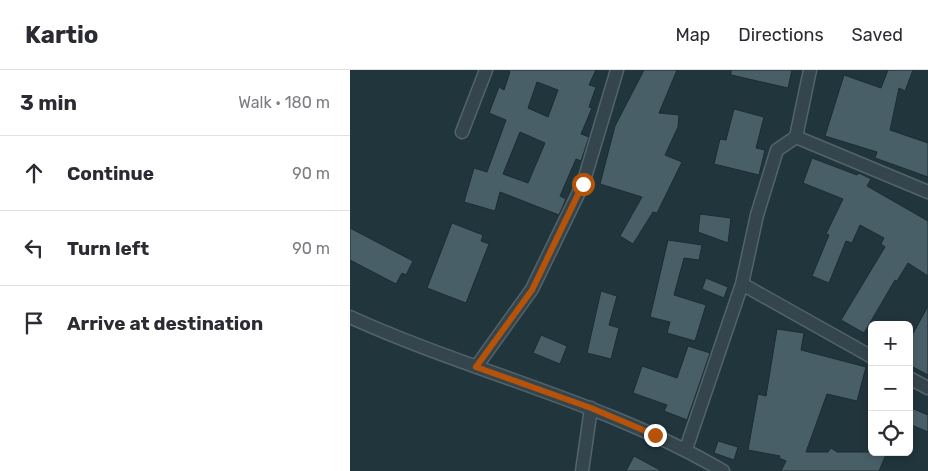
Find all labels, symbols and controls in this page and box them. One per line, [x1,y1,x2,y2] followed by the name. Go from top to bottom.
[25,21,99,49] text: Kartio
[675,24,710,46] text: Map
[738,24,824,46] text: Directions
[852,24,903,46] text: Saved
[20,90,77,115] text: 3 min
[238,93,330,112] text: Walk · 180 m
[20,159,48,187] icon: ahead
[67,162,154,185] text: Continue
[292,164,330,183] text: 90 m
[572,173,595,196] route start
[20,234,48,262] icon: left
[67,237,149,260] text: Turn left
[292,239,330,258] text: 90 m
[20,309,48,337] icon: arrive
[67,312,263,335] text: Arrive at destination
[868,321,913,456] map controls
[868,321,913,366] button: +
[868,366,913,411] button: −
[868,411,913,456] button: locate
[644,424,667,447] route end

